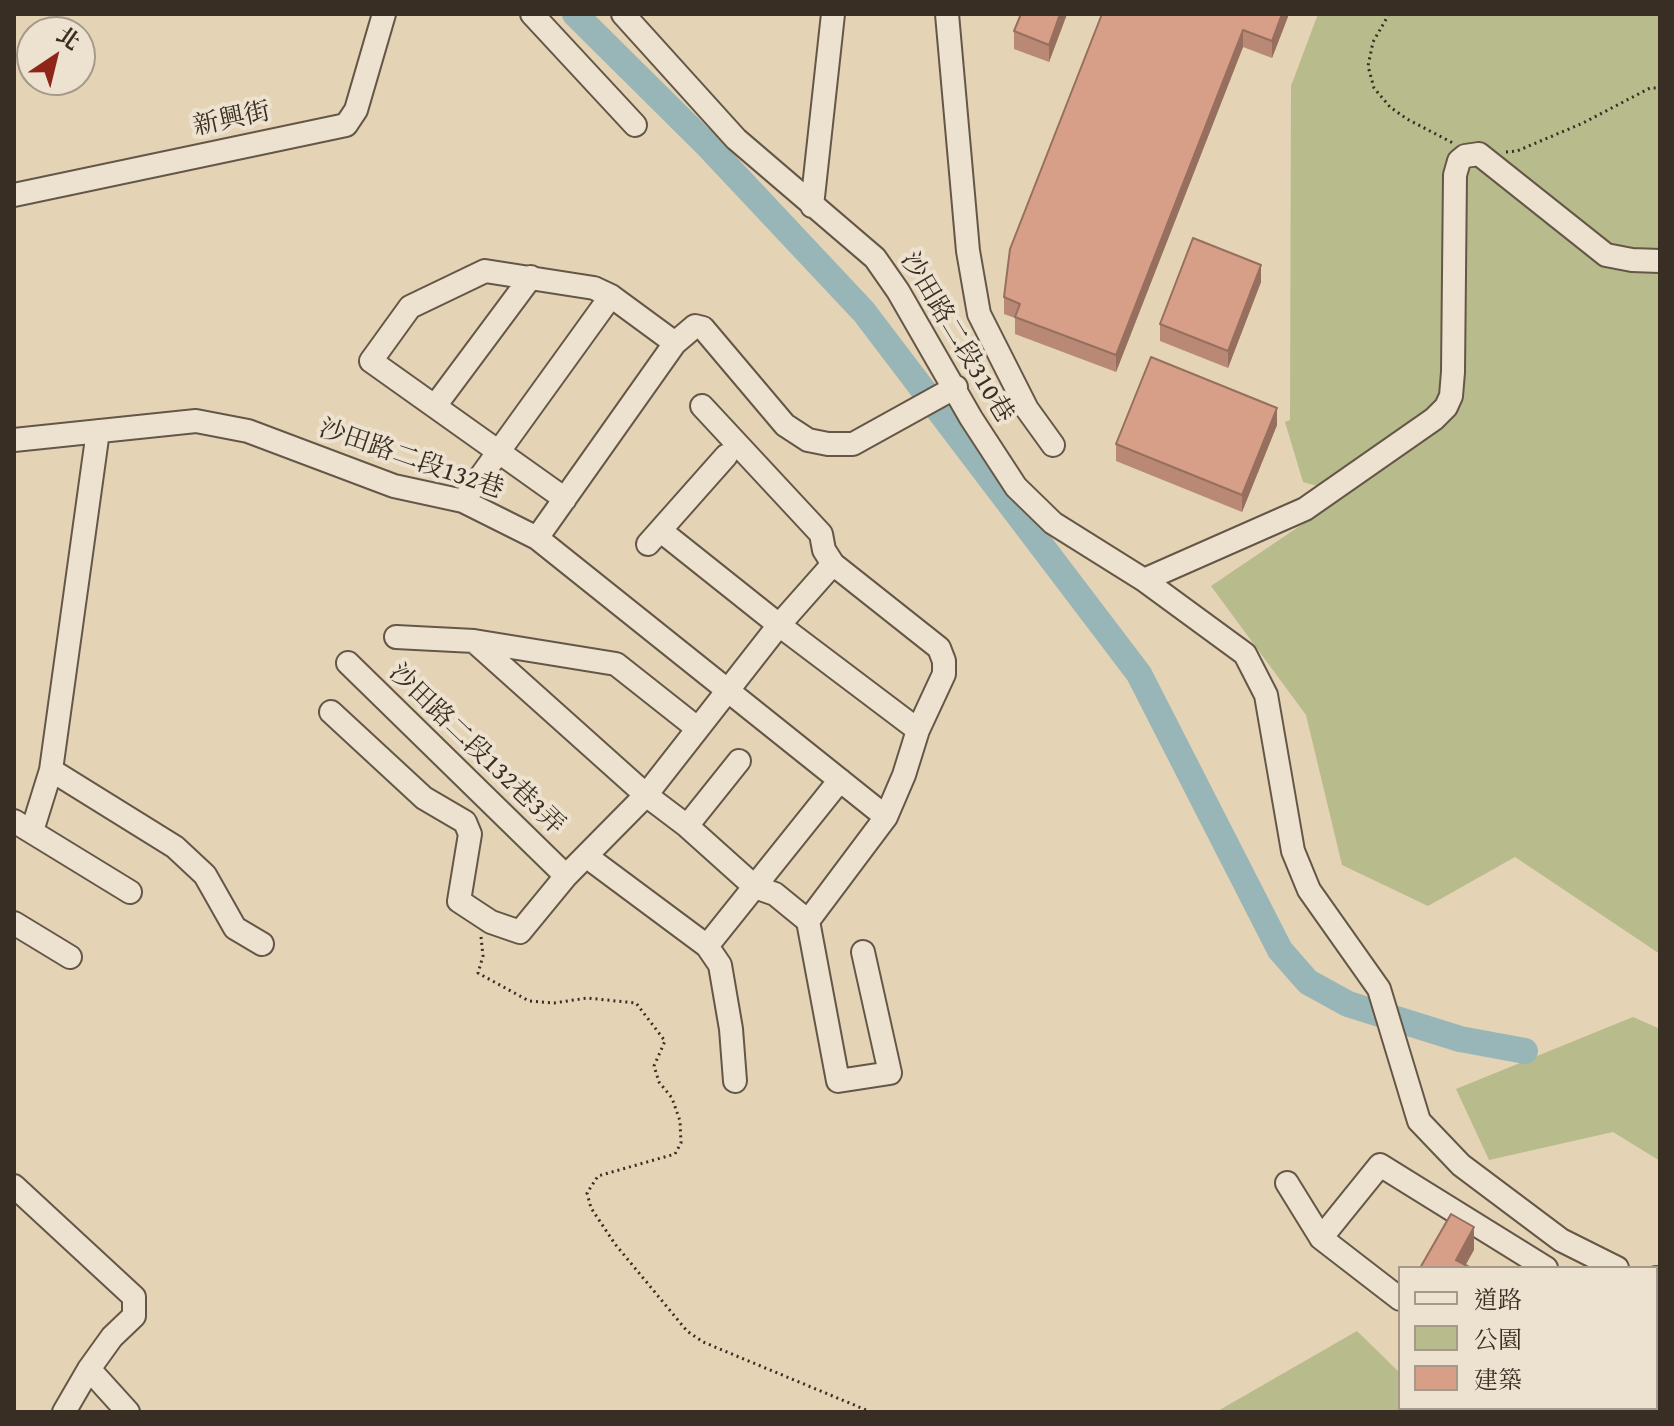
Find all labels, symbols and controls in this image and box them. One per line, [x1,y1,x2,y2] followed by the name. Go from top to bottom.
[16,16,96,96] north arrow
[50,19,87,57] text: 北
[191,97,273,143] street label: 新興街
[893,247,1019,429] street label: 沙田路二段310巷
[314,414,508,506] street label: 沙田路二段132巷
[382,658,570,842] street label: 沙田路二段132巷3弄
[1398,1266,1658,1410] legend
[1474,1282,1522,1317] text: 道路
[1474,1322,1522,1357] text: 公園
[1474,1362,1522,1397] text: 建築

